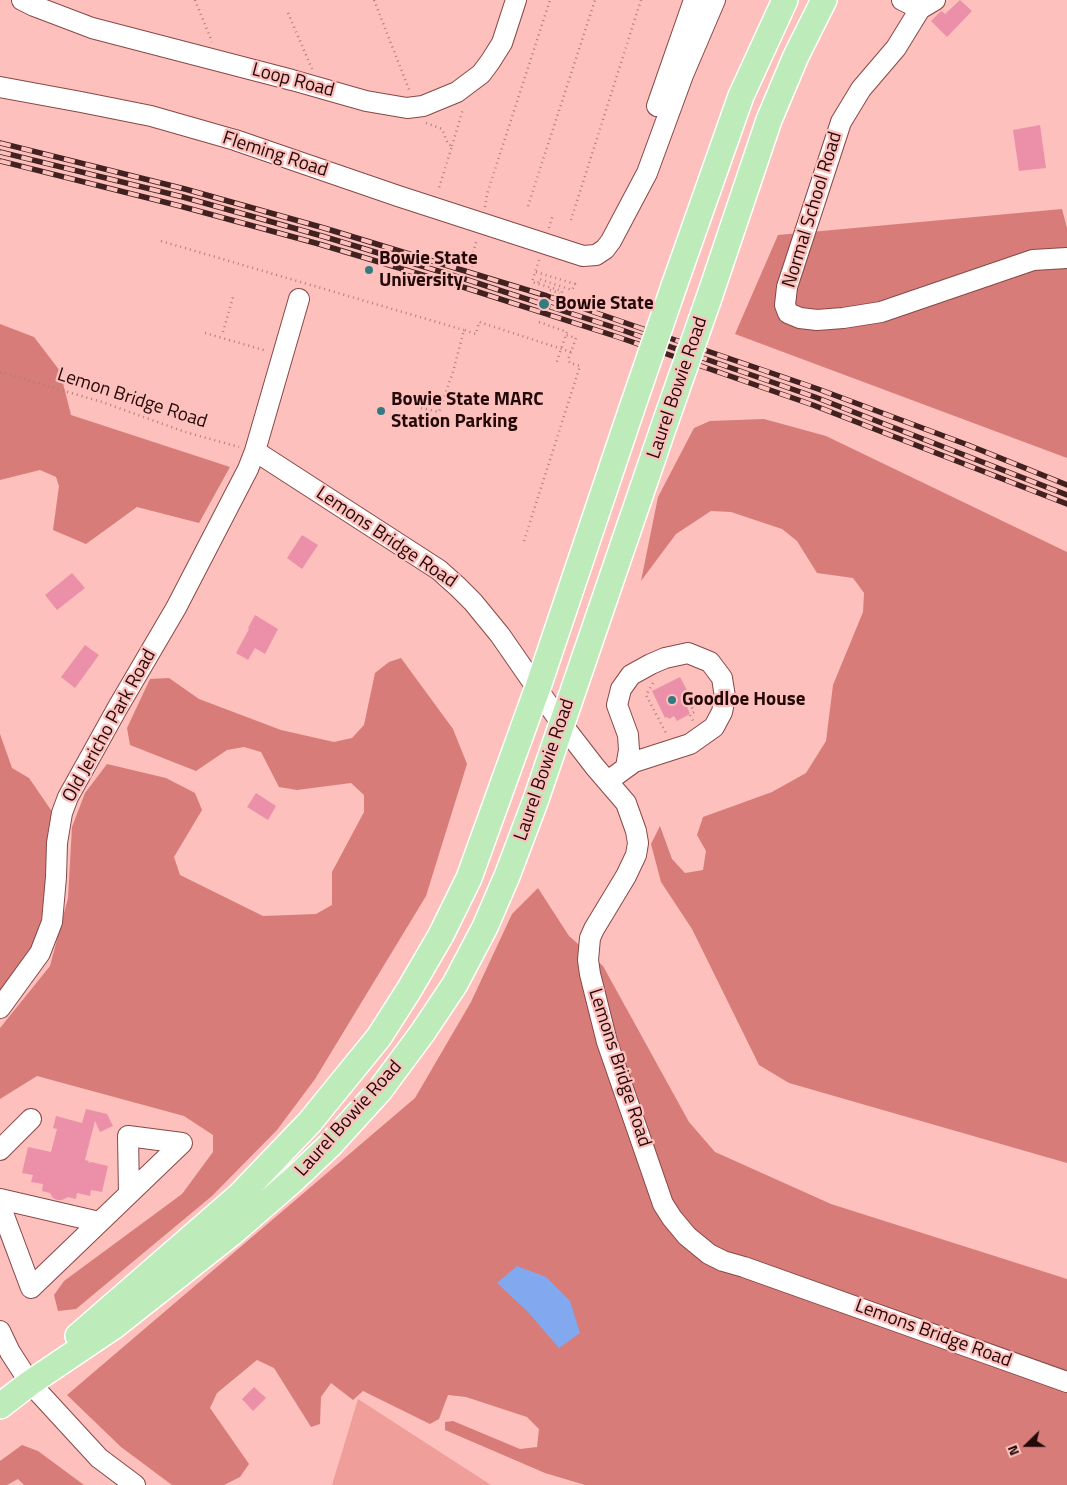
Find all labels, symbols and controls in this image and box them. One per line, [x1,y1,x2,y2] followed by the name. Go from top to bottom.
[249,59,337,103] street label: Loop Road
[219,127,331,183] street label: Fleming Road
[778,129,848,291] street label: Normal School Road
[379,248,478,292] place label: Bowie State University
[363,264,375,276] marker: Bowie State University
[555,293,654,315] place label: Bowie State
[537,297,551,311] marker: Bowie State
[643,314,713,462] street label: Laurel Bowie Road
[54,364,210,434] street label: Lemon Bridge Road
[391,389,544,433] place label: Bowie State MARC Station Parking
[375,405,387,417] marker: Bowie State MARC Station Parking
[311,482,461,594] street label: Lemons Bridge Road
[59,646,161,806] street label: Old Jericho Park Road
[682,689,805,711] place label: Goodloe House
[666,694,678,706] marker: Goodloe House
[510,696,580,844] street label: Laurel Bowie Road
[583,986,655,1150] street label: Lemons Bridge Road
[291,1056,407,1182] street label: Laurel Bowie Road
[852,1295,1014,1373] street label: Lemons Bridge Road
[1002,1420,1052,1470] north arrow
[1001,1442,1024,1459] text: N

